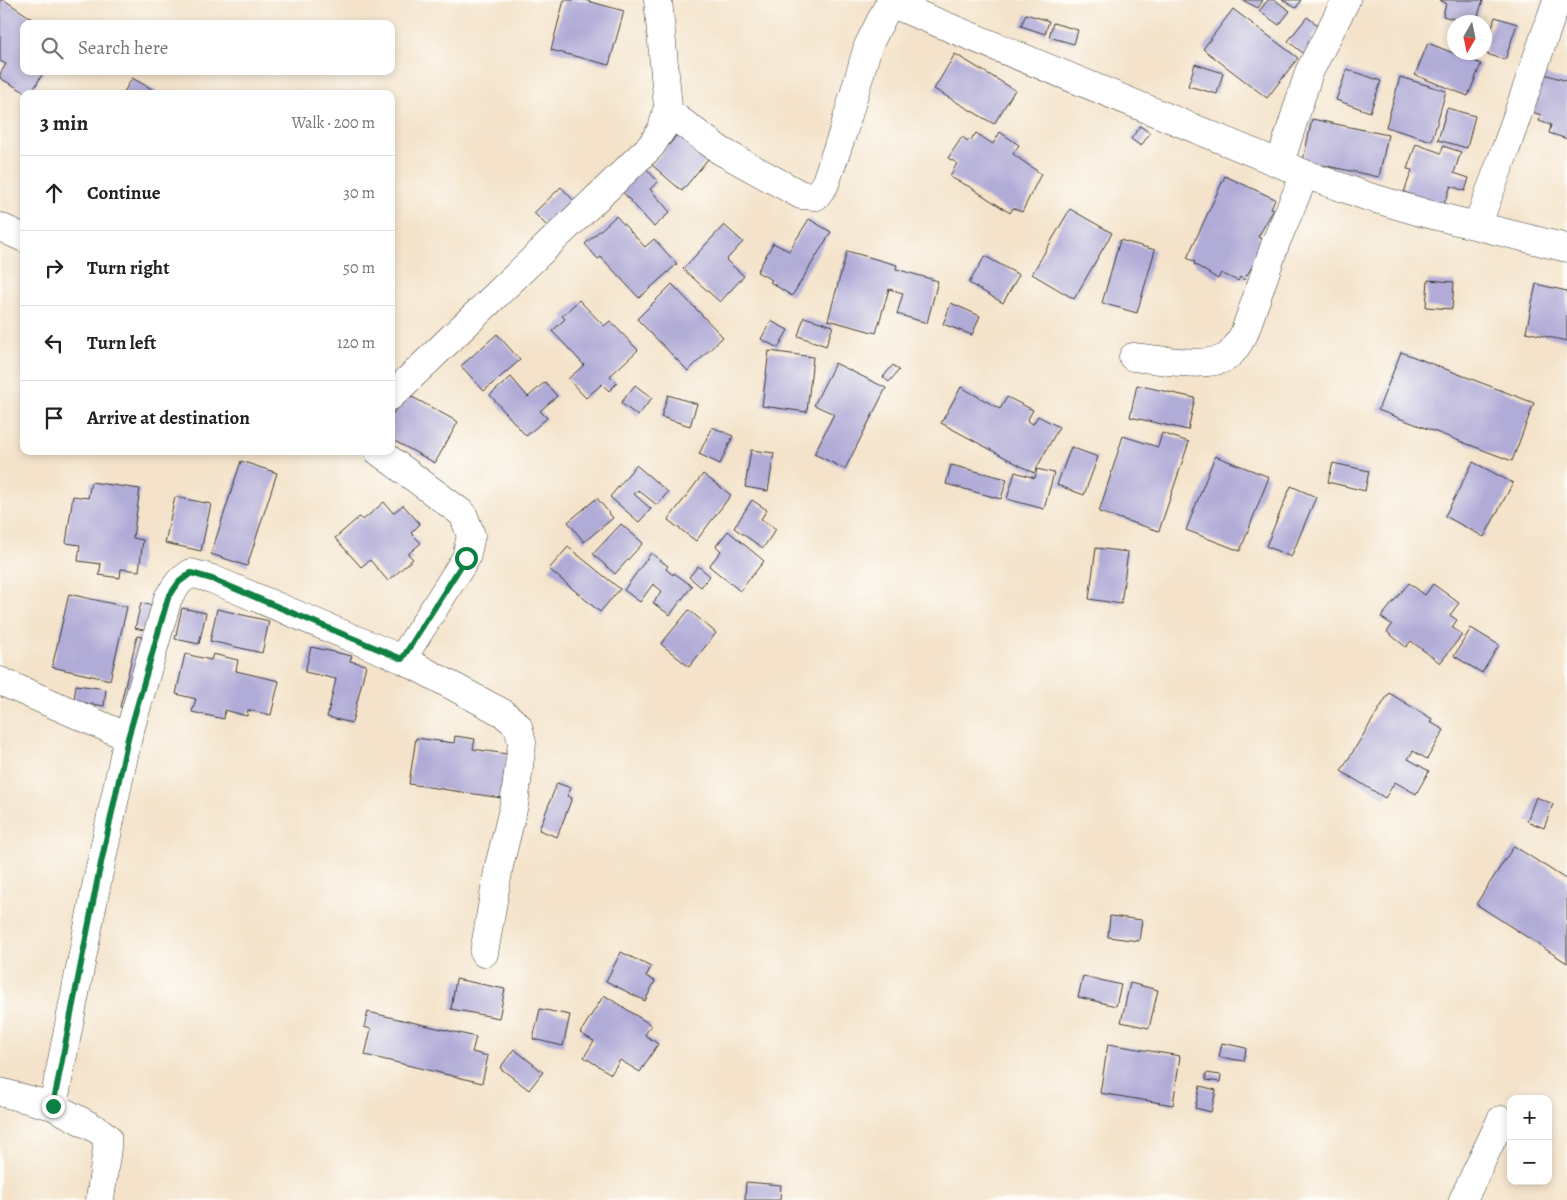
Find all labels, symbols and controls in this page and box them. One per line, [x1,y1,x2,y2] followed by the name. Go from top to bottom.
[1447,15,1492,60] north arrow
[20,20,395,75] search box
[38,34,66,62] icon: search
[78,35,168,61] text: Search here
[40,109,88,137] text: 3 min
[291,112,375,134] text: Walk · 200 m
[40,179,68,207] icon: ahead
[87,180,161,206] text: Continue
[343,182,375,204] text: 30 m
[40,254,68,282] icon: right
[87,255,169,281] text: Turn right
[343,257,375,279] text: 50 m
[40,329,68,357] icon: left
[87,330,156,356] text: Turn left
[337,332,375,354] text: 120 m
[40,404,68,432] icon: arrive
[87,405,250,431] text: Arrive at destination
[455,547,478,570] route start
[42,1095,65,1118] route end
[1507,1095,1552,1185] map controls
[1507,1095,1552,1140] button: +
[1507,1140,1552,1185] button: −

